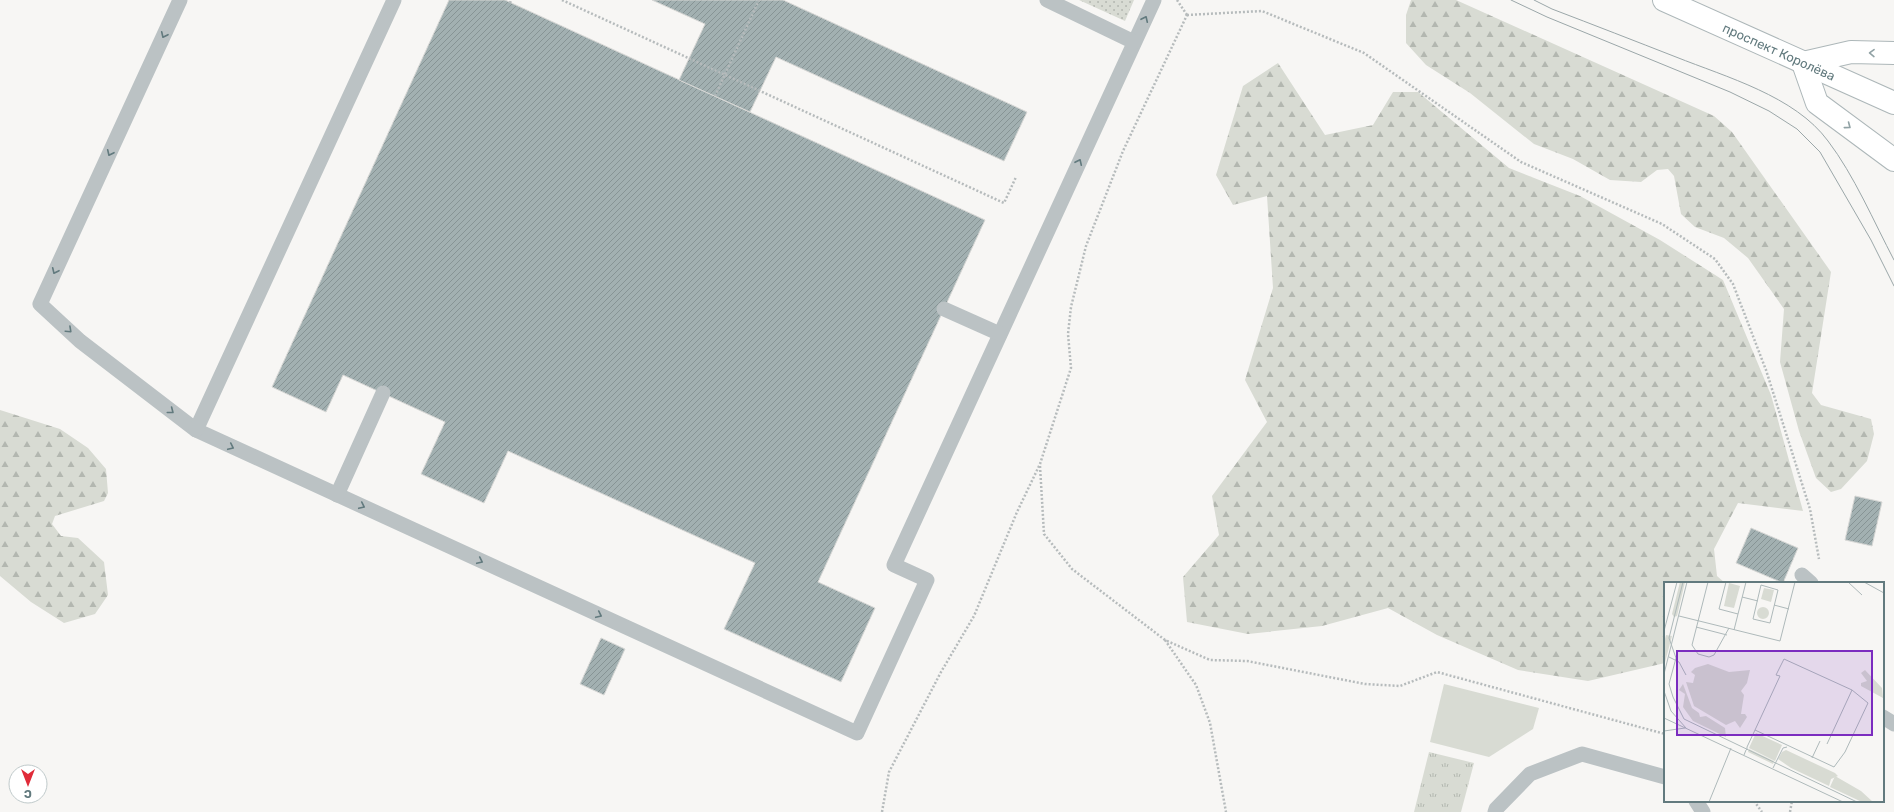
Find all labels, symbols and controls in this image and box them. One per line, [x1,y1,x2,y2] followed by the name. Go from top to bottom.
[1140,15,1148,23] one-way arrow
[1720,20,1837,84] street label: проспект Королёва
[161,31,169,39] one-way arrow
[1869,49,1875,57] one-way arrow
[1844,121,1851,128] one-way arrow
[107,149,115,157] one-way arrow
[1074,159,1082,167] one-way arrow
[52,267,60,275] one-way arrow
[64,325,72,333] one-way arrow
[166,406,173,413] one-way arrow
[228,442,235,450] one-way arrow
[358,502,365,510] one-way arrow
[476,556,484,564] one-way arrow
[1664,582,1884,802] inset map
[594,610,602,618] one-way arrow
[8,764,48,804] north arrow
[24,787,32,800] text: С

